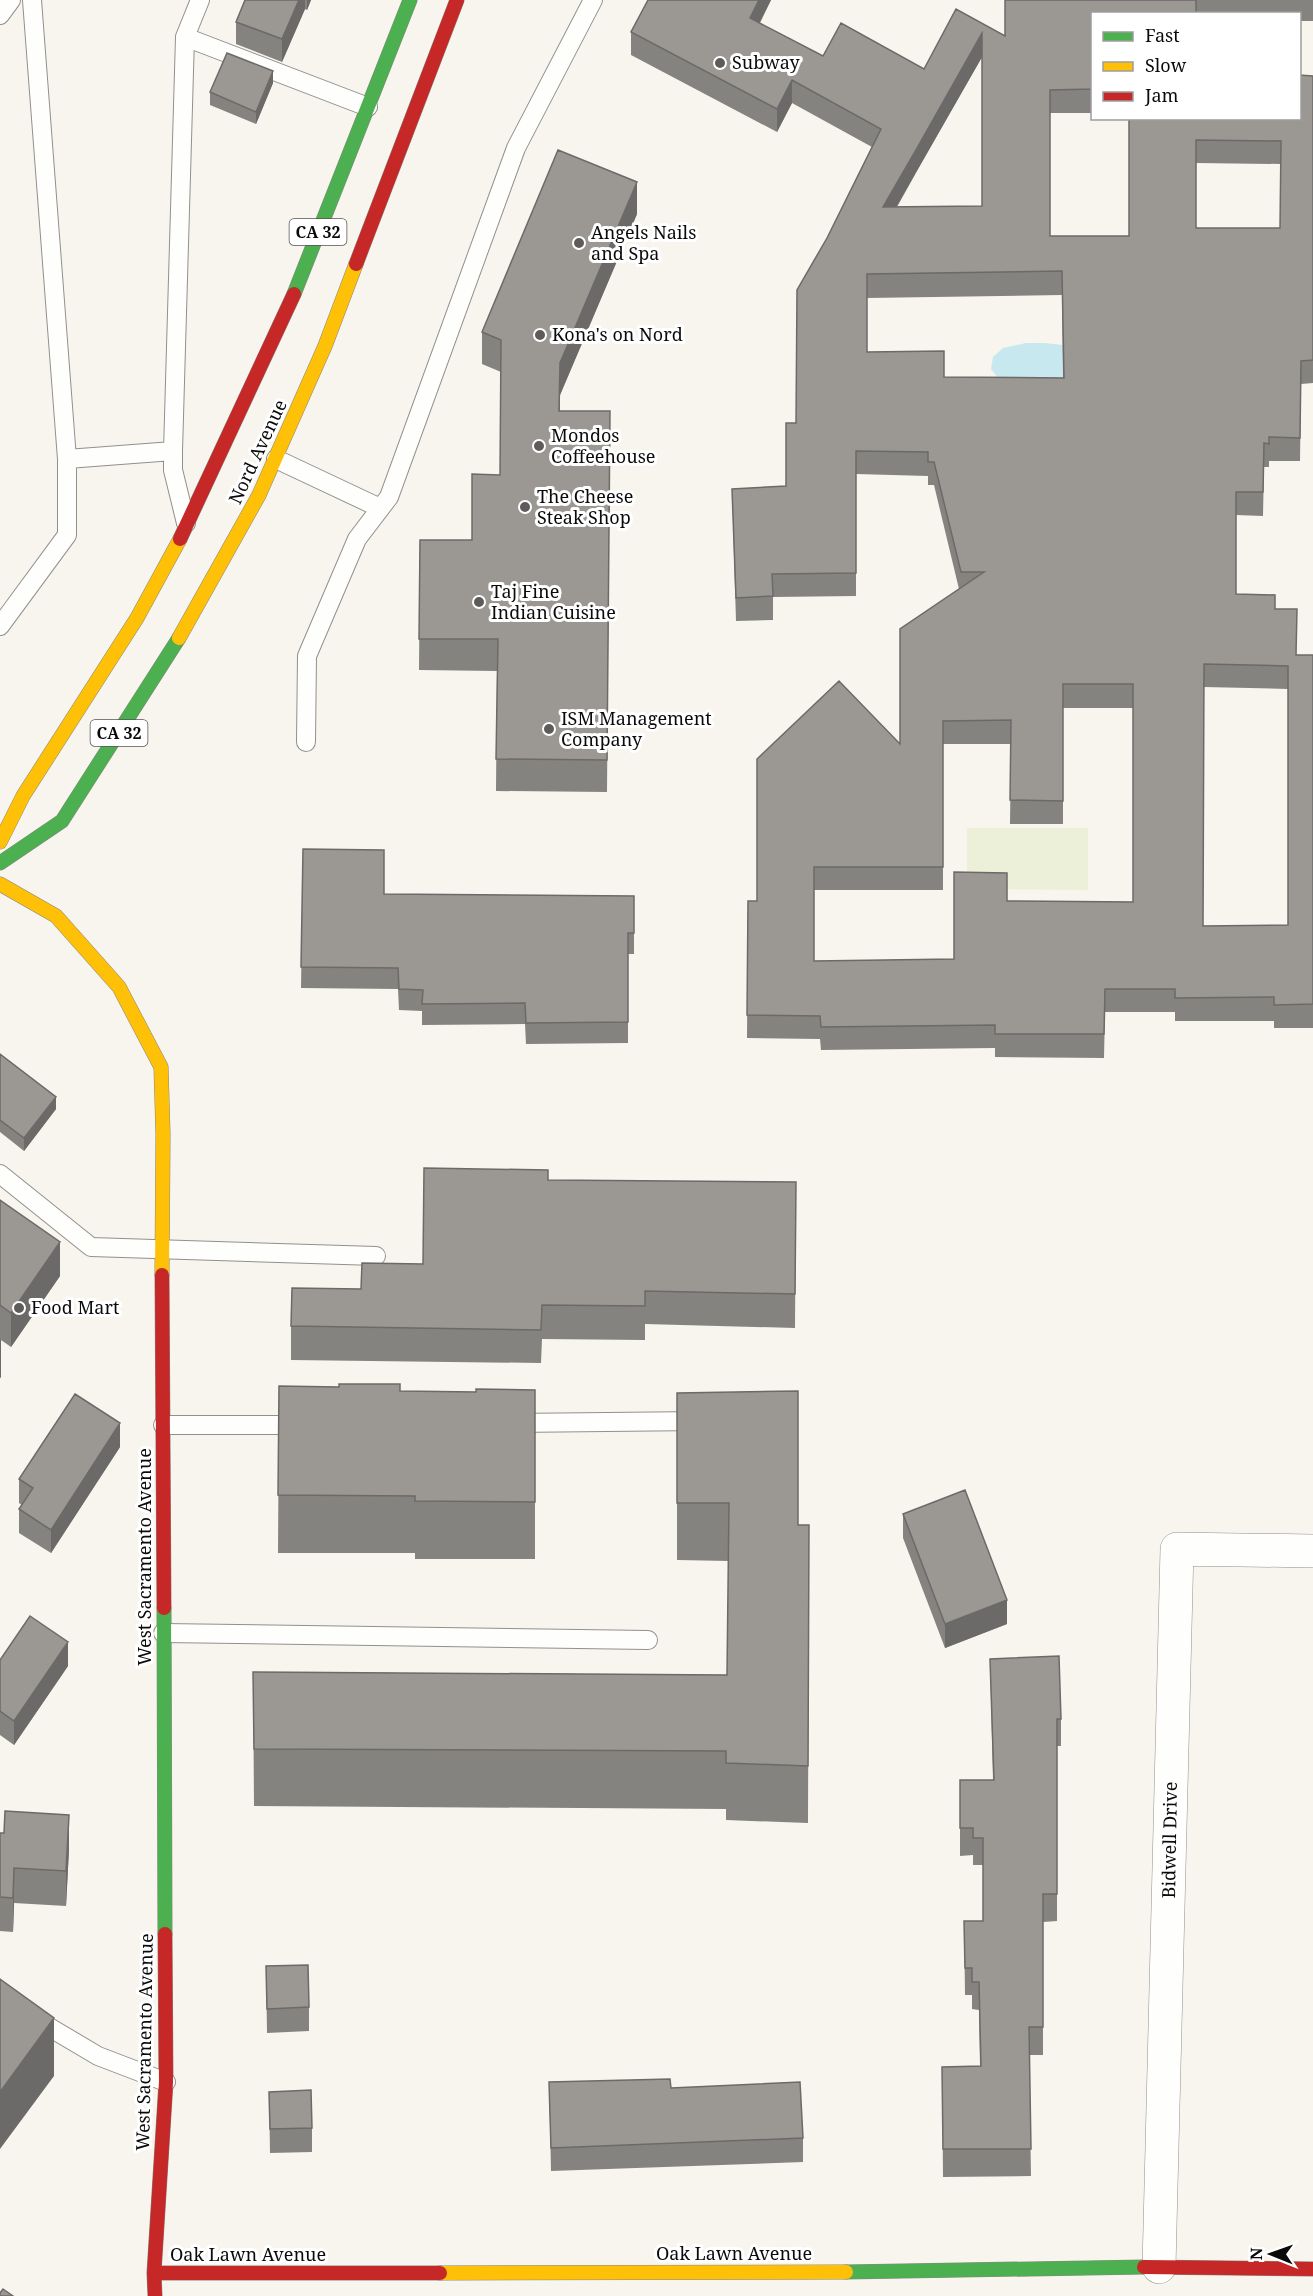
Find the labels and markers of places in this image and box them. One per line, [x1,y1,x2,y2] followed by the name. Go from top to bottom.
[732,50,801,74] place label: Subway
[713,56,727,70] marker: Subway
[591,220,696,265] place label: Angels Nails and Spa
[572,236,586,250] marker: Angels Nails and Spa
[552,322,683,346] place label: Kona's on Nord
[533,328,547,342] marker: Kona's on Nord
[551,423,655,468] place label: Mondos Coffeehouse
[532,439,546,453] marker: Mondos Coffeehouse
[537,484,633,529] place label: The Cheese Steak Shop
[518,500,532,514] marker: The Cheese Steak Shop
[491,579,616,624] place label: Taj Fine Indian Cuisine
[472,595,486,609] marker: Taj Fine Indian Cuisine
[561,706,712,751] place label: ISM Management Company
[542,722,556,736] marker: ISM Management Company
[31,1295,119,1319] place label: Food Mart
[12,1301,26,1315] marker: Food Mart

